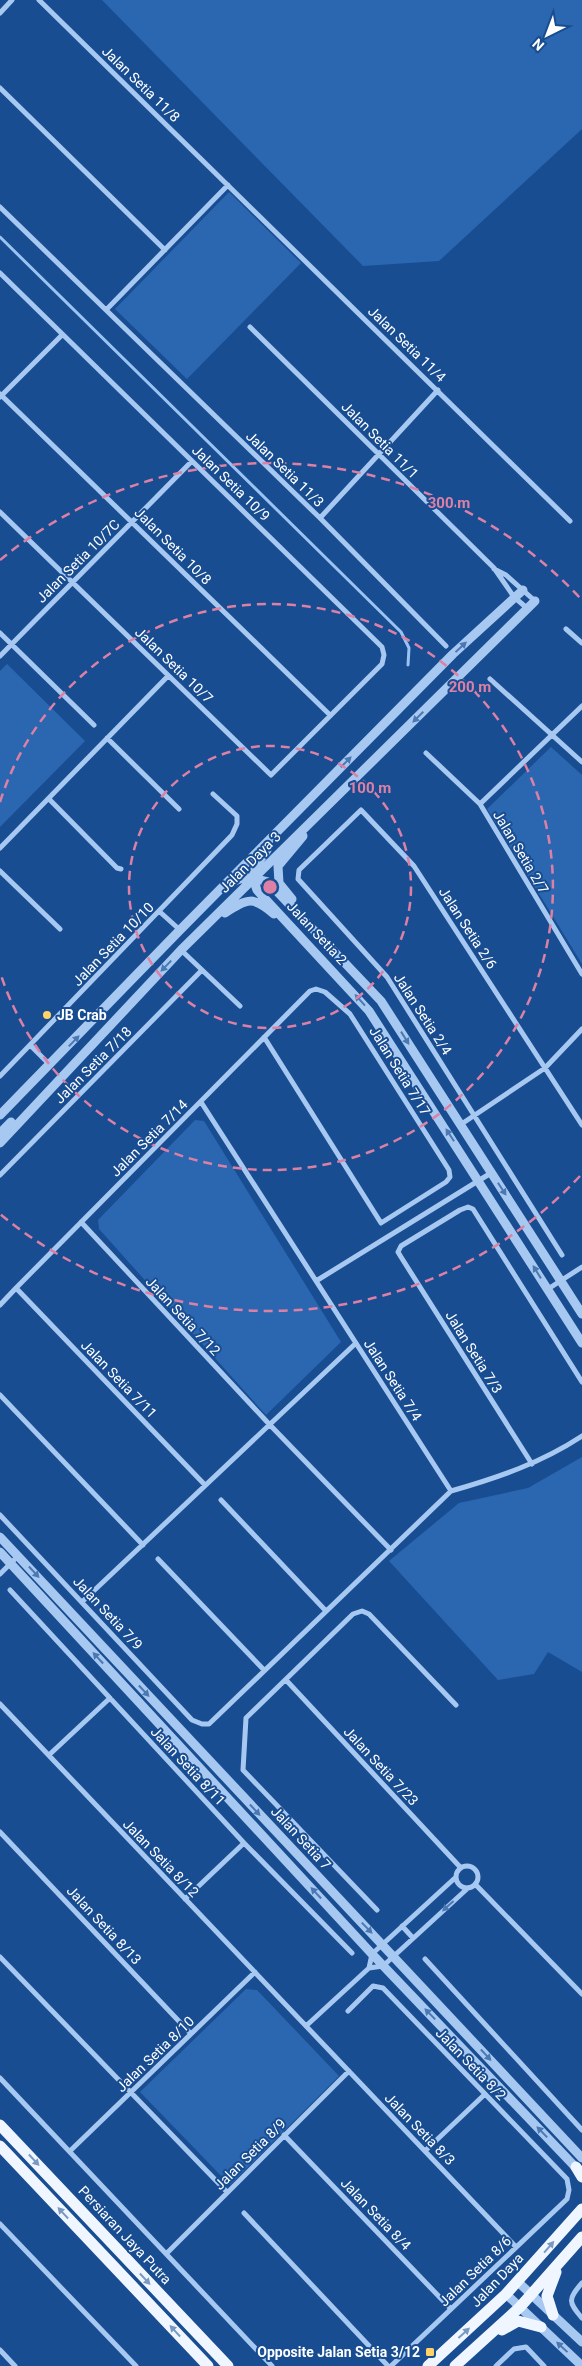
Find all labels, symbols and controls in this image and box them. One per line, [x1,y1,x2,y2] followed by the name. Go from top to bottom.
[522,10,572,60] north arrow
[529,35,547,54] text: N
[99,43,183,125] street label: Jalan Setia 11/8
[365,303,449,385] street label: Jalan Setia 11/4
[338,398,422,482] street label: Jalan Setia 11/1
[243,428,327,510] street label: Jalan Setia 11/3
[189,442,273,524] street label: Jalan Setia 10/9
[428,494,470,512] text: 300 m
[131,504,215,588] street label: Jalan Setia 10/8
[33,516,123,606] street label: Jalan Setia 10/7C
[132,624,216,706] street label: Jalan Setia 10/7
[455,641,467,653] one-way arrow
[449,678,491,696] text: 200 m
[413,710,425,722] one-way arrow
[340,756,352,768] one-way arrow
[349,779,391,797] text: 100 m
[490,808,552,896] street label: Jalan Setia 2/7
[216,828,284,896] street label: Jalan Daya 3
[261,878,279,896] centre of rings
[436,884,500,972] street label: Jalan Setia 2/6
[284,898,350,968] street label: Jalan Setia 2
[69,899,157,989] street label: Jalan Setia 10/10
[160,960,172,972] one-way arrow
[391,970,455,1058] street label: Jalan Setia 2/4
[354,994,365,1007] one-way arrow
[57,1007,107,1023] place label: JB Crab
[41,1009,53,1021] marker: JB Crab
[51,1023,135,1107] street label: Jalan Setia 7/18
[366,1024,434,1118] street label: Jalan Setia 7/17
[400,1031,409,1044] one-way arrow
[68,1035,80,1047] one-way arrow
[107,1096,191,1180] street label: Jalan Setia 7/14
[445,1129,454,1142] one-way arrow
[497,1183,506,1196] one-way arrow
[533,1266,542,1279] one-way arrow
[142,1273,224,1359] street label: Jalan Setia 7/12
[442,1308,506,1396] street label: Jalan Setia 7/3
[361,1336,425,1424] street label: Jalan Setia 7/4
[78,1337,160,1421] street label: Jalan Setia 7/11
[28,1566,40,1578] one-way arrow
[70,1573,146,1653] street label: Jalan Setia 7/9
[92,1652,104,1664] one-way arrow
[138,1685,150,1697] one-way arrow
[147,1723,229,1809] street label: Jalan Setia 8/11
[340,1723,422,1809] street label: Jalan Setia 7/23
[268,1803,334,1873] street label: Jalan Setia 7
[249,1804,261,1816] one-way arrow
[120,1816,202,1900] street label: Jalan Setia 8/12
[63,1882,145,1968] street label: Jalan Setia 8/13
[310,1886,321,1899] one-way arrow
[442,1900,454,1912] one-way arrow
[361,1922,373,1934] one-way arrow
[424,2009,436,2021] one-way arrow
[113,2013,197,2095] street label: Jalan Setia 8/10
[433,2025,509,2103] street label: Jalan Setia 8/2
[480,2049,492,2061] one-way arrow
[382,2090,458,2168] street label: Jalan Setia 8/3
[211,2115,289,2193] street label: Jalan Setia 8/9
[536,2126,548,2138] one-way arrow
[27,2154,39,2166] one-way arrow
[338,2175,414,2253] street label: Jalan Setia 8/4
[75,2183,175,2287] street label: Persiaran Jaya Putra
[57,2207,69,2219] one-way arrow
[436,2233,514,2309] street label: Jalan Setia 8/6
[543,2240,554,2253] one-way arrow
[467,2250,527,2310] street label: Jalan Daya
[139,2272,151,2284] one-way arrow
[169,2325,181,2337] one-way arrow
[458,2327,470,2339] one-way arrow
[556,2341,568,2353] one-way arrow
[257,2344,420,2360] place label: Opposite Jalan Setia 3/12
[424,2346,436,2358] marker: Opposite Jalan Setia 3/12

